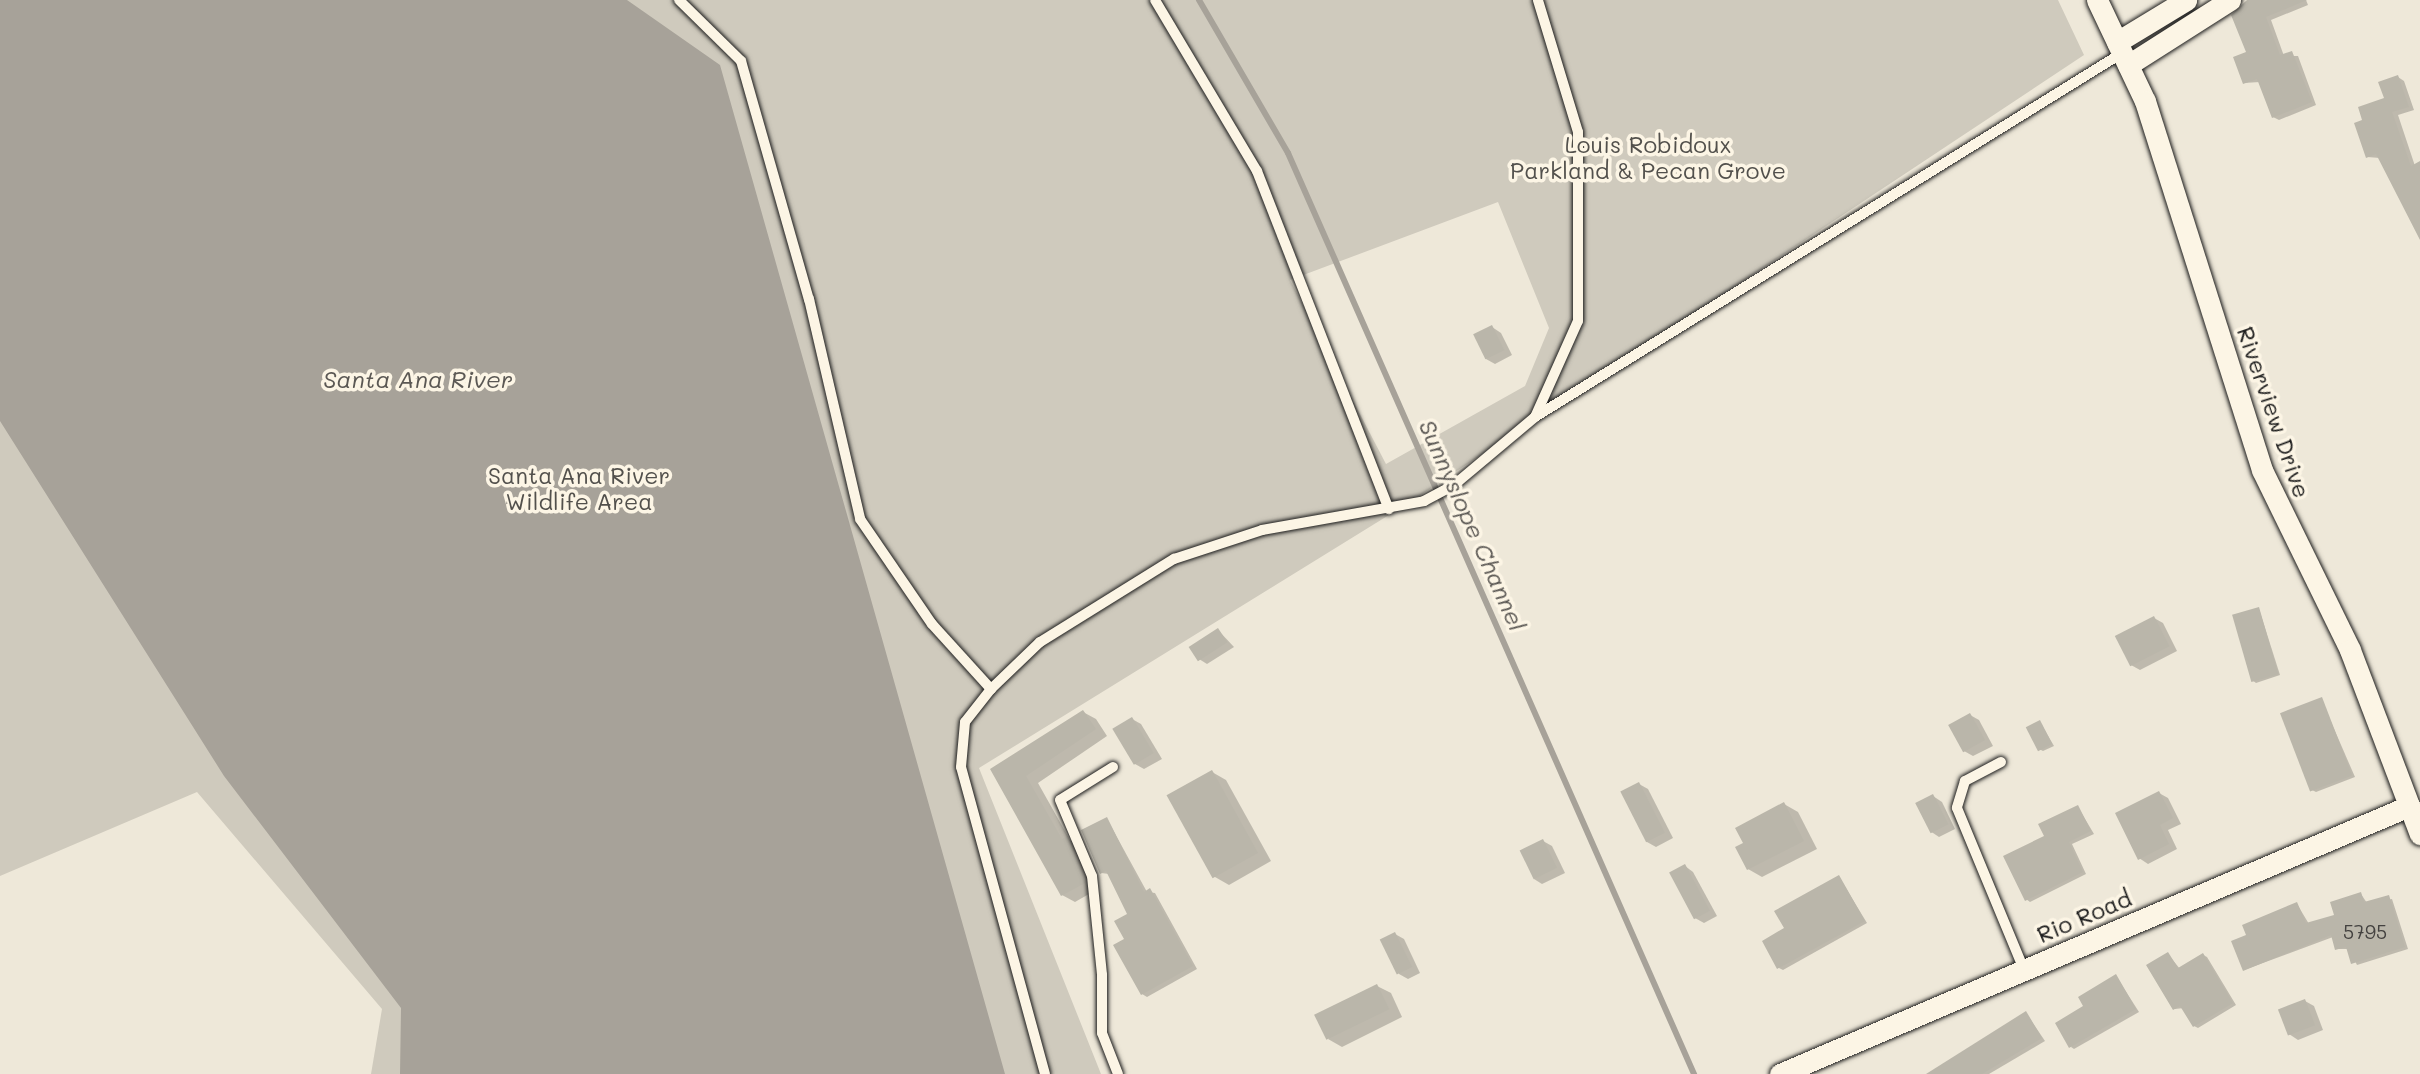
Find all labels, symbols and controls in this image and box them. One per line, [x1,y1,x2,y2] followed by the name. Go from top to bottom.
[1510,130,1786,184] park label: Louis Robidoux Parkland & Pecan Grove
[2232,323,2316,501] street label: Riverview Drive
[323,365,513,393] water label: Santa Ana River
[1413,415,1533,635] water label: Sunnyslope Channel
[488,461,670,515] park label: Santa Ana River Wildlife Area
[2033,884,2135,948] street label: Rio Road
[2343,921,2387,943] house number: 5795

